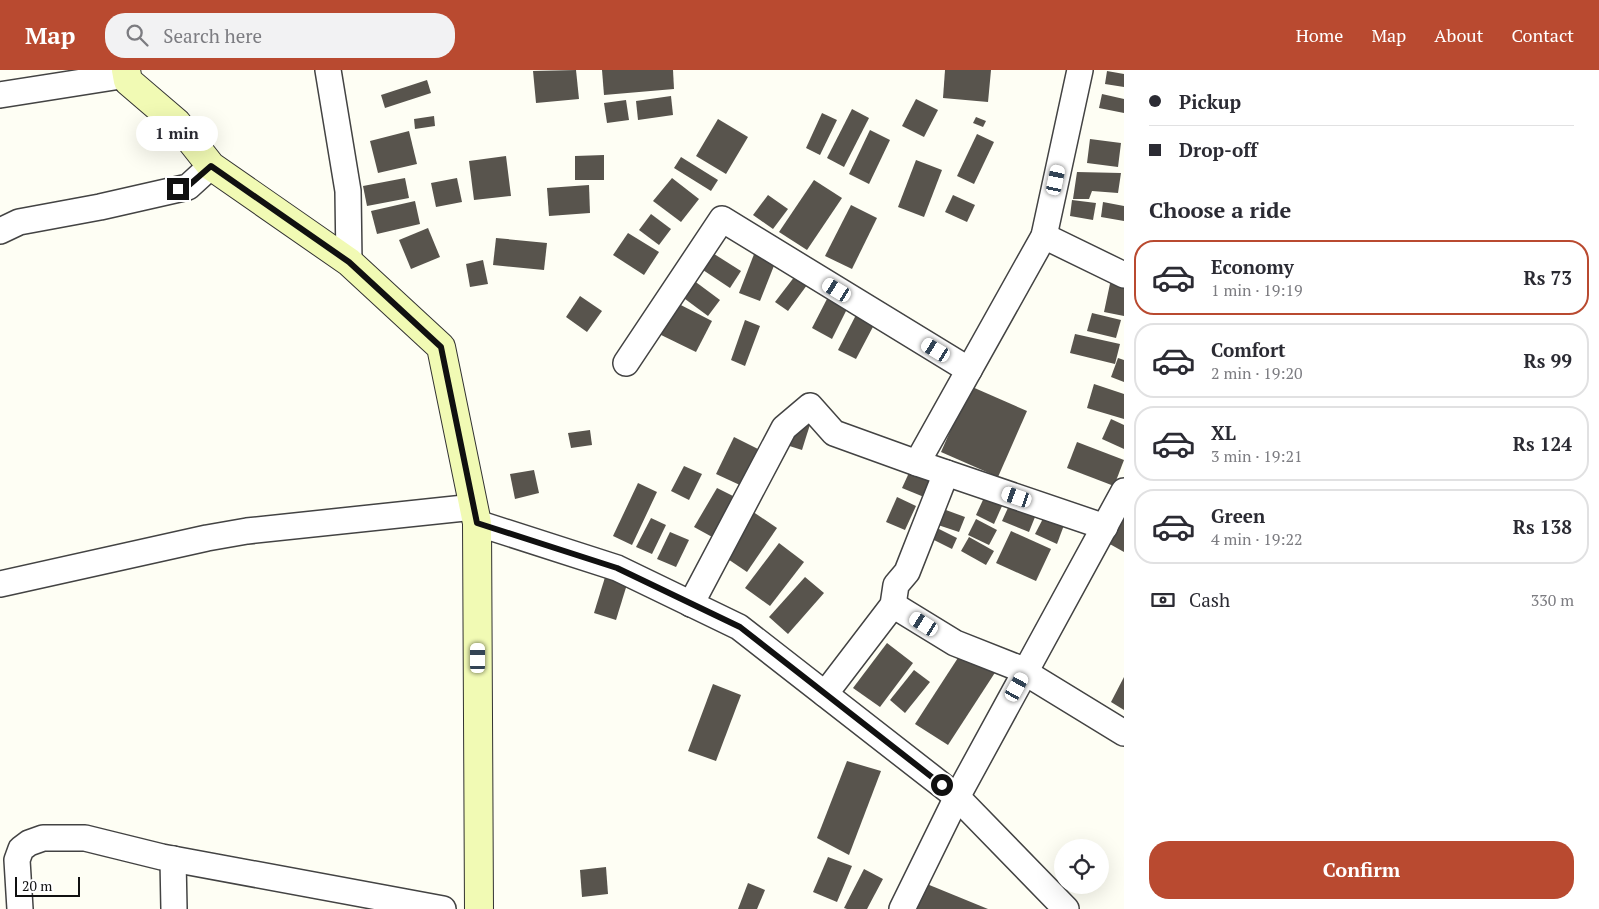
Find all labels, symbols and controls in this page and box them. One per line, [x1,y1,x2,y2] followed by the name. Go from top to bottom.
[105,13,455,58] search box
[25,19,75,51] text: Map
[123,21,151,49] icon: search
[163,23,262,48] text: Search here
[1296,23,1343,47] text: Home
[1371,23,1406,47] text: Map
[1434,23,1483,47] text: About
[1511,23,1574,47] text: Contact
[1179,89,1241,114] text: Pickup
[137,116,219,152] callout: 1 min
[155,122,199,144] text: 1 min
[1179,137,1257,162] text: Drop-off
[1045,164,1066,196] car
[167,178,189,200] route end
[1149,195,1291,224] text: Choose a ride
[1211,254,1294,279] text: Economy
[1151,255,1196,300] icon: car
[1524,265,1572,290] text: Rs 73
[820,276,853,304] car
[1211,279,1303,301] text: 1 min · 19:19
[919,336,952,364] car
[1211,337,1286,362] text: Comfort
[1151,338,1196,383] icon: car
[1524,348,1572,373] text: Rs 99
[1211,362,1303,384] text: 2 min · 19:20
[1211,420,1236,445] text: XL
[1151,421,1196,466] icon: car
[1513,431,1572,456] text: Rs 124
[1211,445,1303,467] text: 3 min · 19:21
[1000,485,1033,509] car
[1211,503,1265,528] text: Green
[1151,504,1196,549] icon: car
[1513,514,1572,539] text: Rs 138
[1211,528,1303,550] text: 4 min · 19:22
[1149,586,1177,614] icon: cash
[1189,587,1230,612] text: Cash
[1531,589,1574,611] text: 330 m
[907,610,940,638] car
[470,643,485,673] car
[1003,670,1030,704] car
[931,774,953,796] route start
[1054,839,1109,894] map controls
[1054,839,1109,894] button: locate
[1149,841,1574,899] button: Confirm
[15,874,80,897] scale bar
[22,876,52,895] text: 20 m

